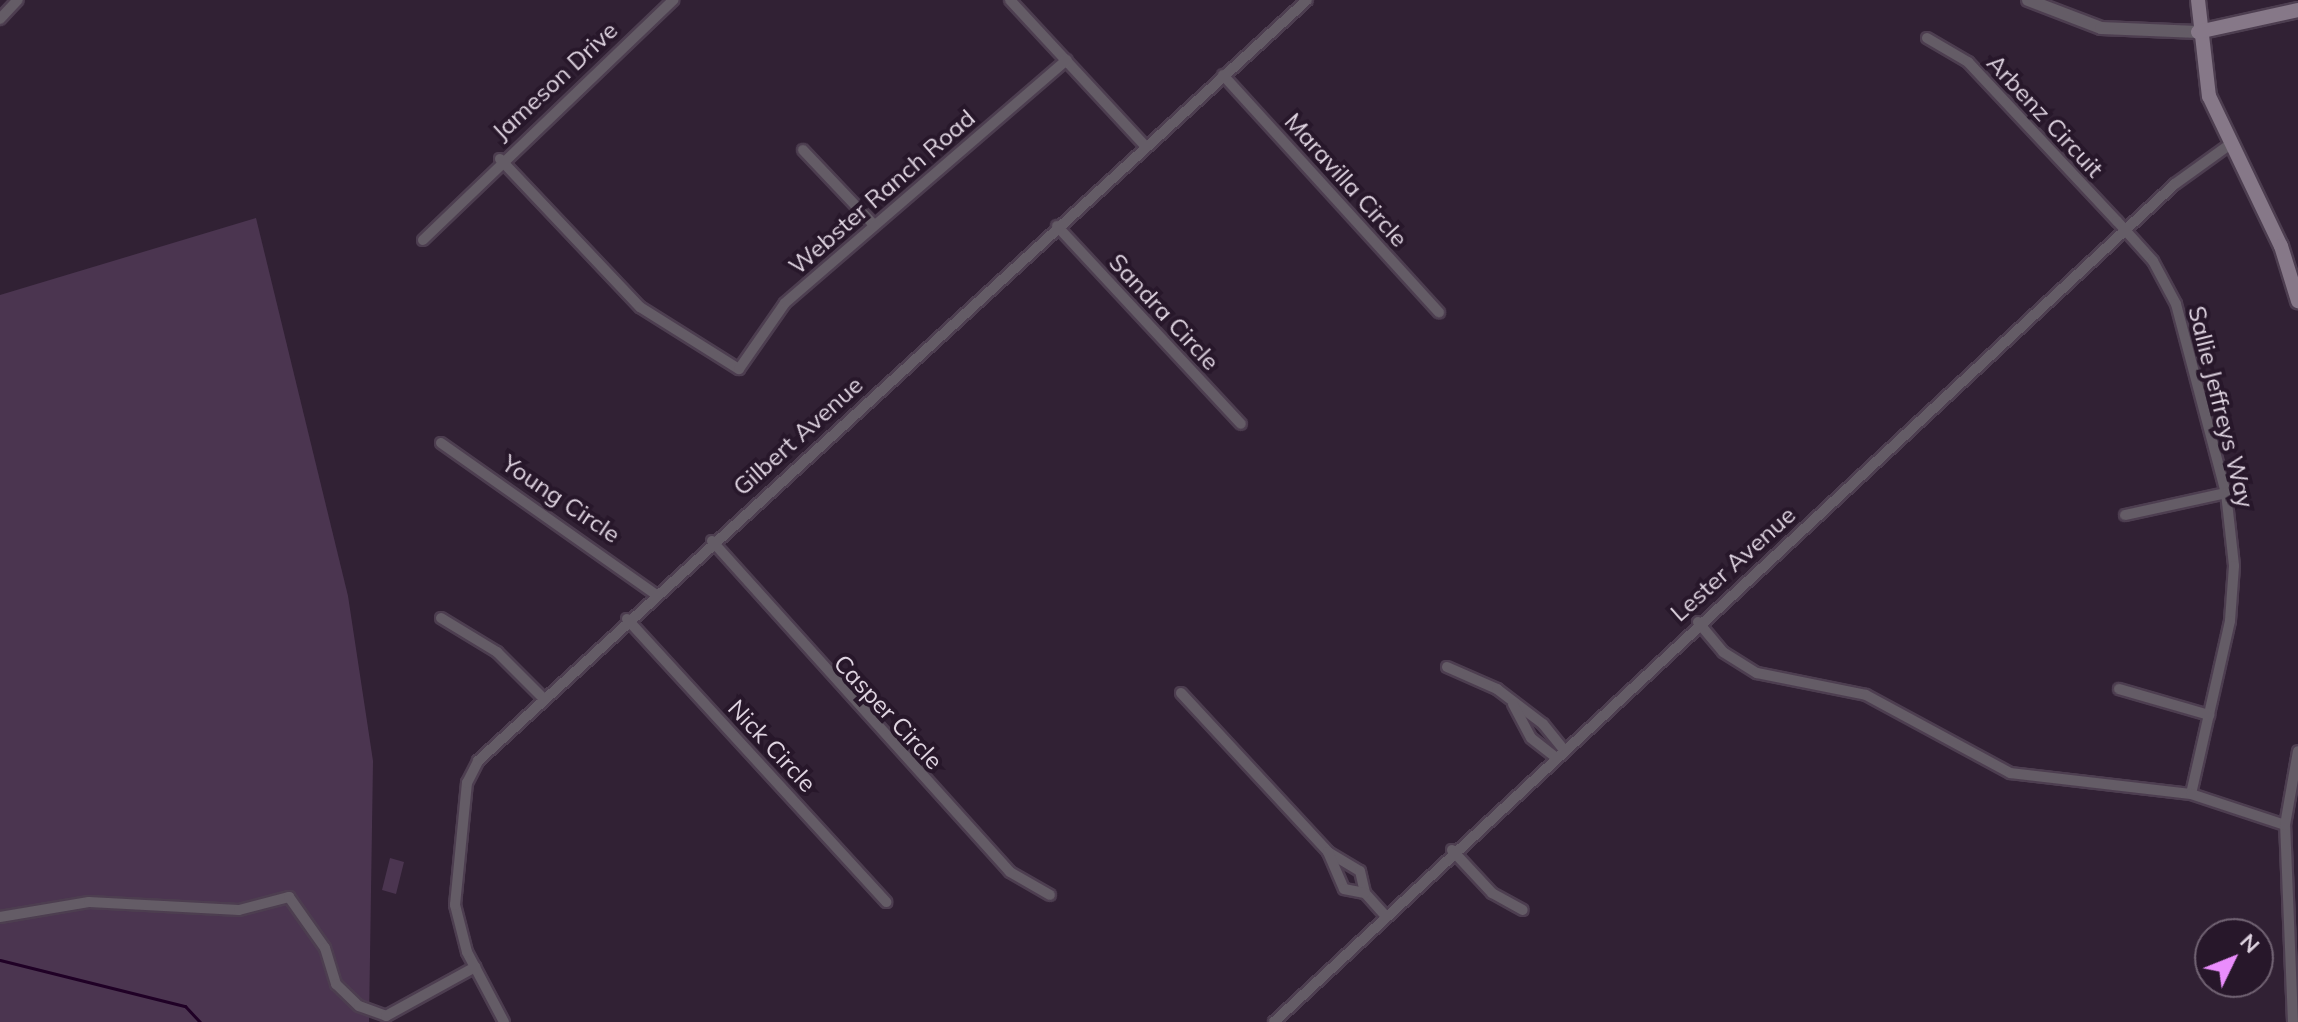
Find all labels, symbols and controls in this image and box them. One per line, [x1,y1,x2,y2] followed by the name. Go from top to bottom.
[487,16,623,146] street label: Jameson Drive
[1981,49,2109,183] street label: Arbenz Circuit
[783,103,981,281] street label: Webster Ranch Road
[1279,107,1413,253] street label: Maravilla Circle
[1103,248,1225,376] street label: Sandra Circle
[2182,303,2260,511] street label: Sallie Jeffreys Way
[727,370,869,502] street label: Gilbert Avenue
[496,449,626,549] street label: Young Circle
[1665,501,1801,627] street label: Lester Avenue
[828,649,948,775] street label: Casper Circle
[722,694,822,798] street label: Nick Circle
[2194,918,2274,998] north arrow
[2234,927,2266,959] text: N

